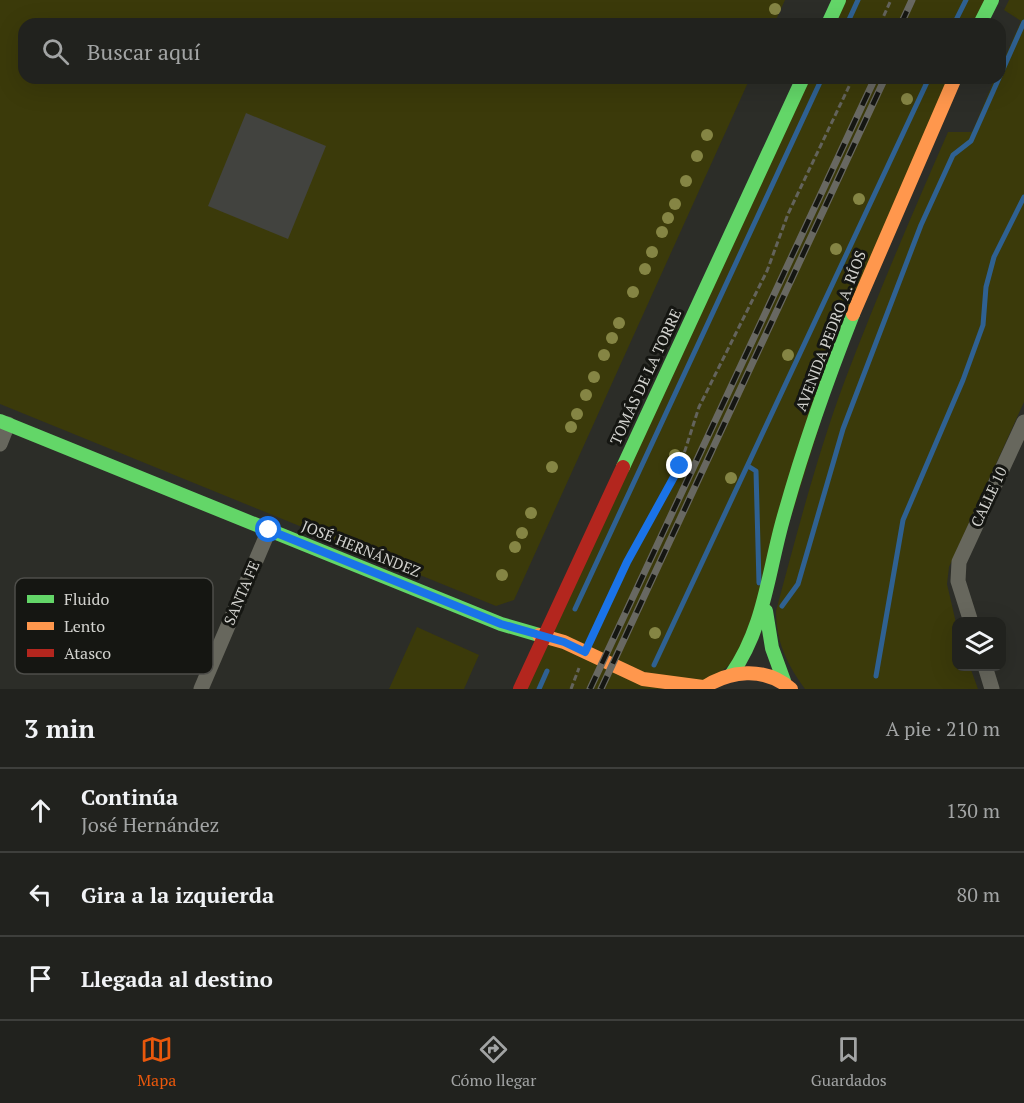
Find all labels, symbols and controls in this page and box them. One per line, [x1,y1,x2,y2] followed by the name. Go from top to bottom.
[18,18,1006,84] search box
[39,35,72,68] icon: search
[87,37,200,66] text: Buscar aquí
[790,247,870,414] street label: AVENIDA PEDRO A. RÍOS
[605,305,685,448] street label: TOMÁS DE LA TORRE
[666,452,692,478] route end
[965,463,1011,530] street label: CALLE 10
[299,515,424,581] street label: JOSÉ HERNÁNDEZ
[255,516,281,542] route start
[219,557,264,628] street label: SANTA FE
[15,578,213,674] legend
[64,588,109,610] text: Fluido
[64,615,105,637] text: Lento
[952,617,1006,671] map controls
[952,617,1006,671] button: layers
[64,642,111,664] text: Atasco
[24,711,95,745] text: 3 min
[886,715,1000,742] text: A pie · 210 m
[81,782,178,811] text: Continúa
[24,794,57,827] icon: ahead
[946,797,1000,824] text: 130 m
[81,811,219,838] text: José Hernández
[24,878,57,911] icon: left
[81,880,274,909] text: Gira a la izquierda
[957,881,1000,908] text: 80 m
[24,962,57,995] icon: arrive
[81,964,273,993] text: Llegada al destino
[137,1033,176,1091] tab: Mapa
[451,1033,536,1091] tab: Cómo llegar
[811,1033,887,1091] tab: Guardados

